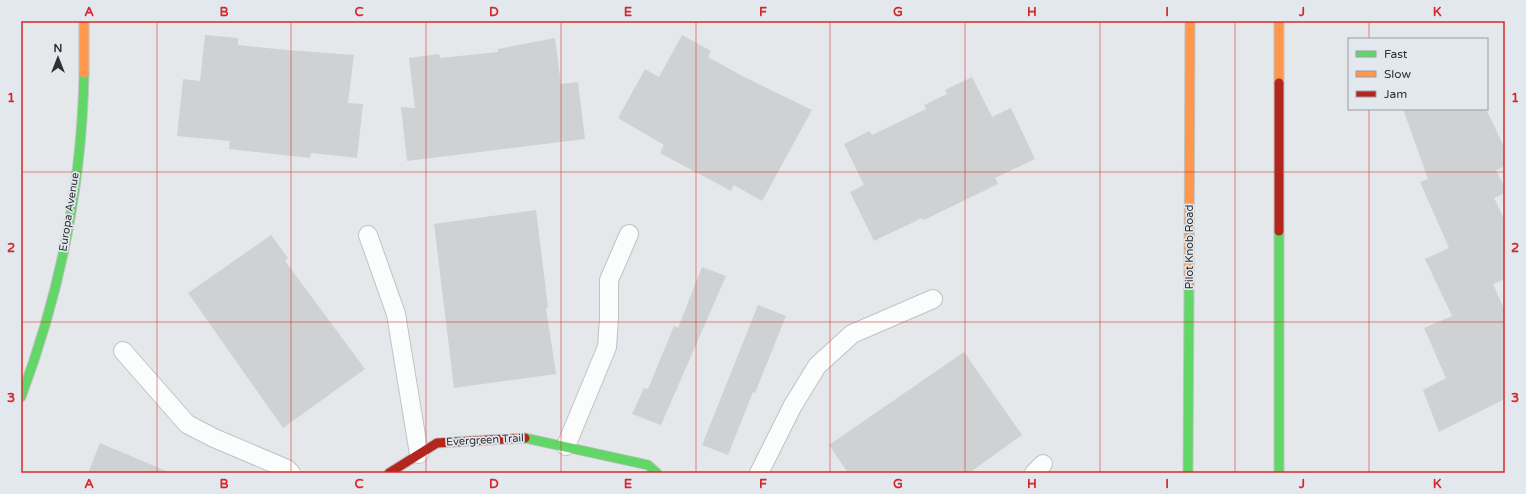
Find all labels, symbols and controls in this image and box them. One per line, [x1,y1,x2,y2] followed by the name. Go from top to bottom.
[84,4,94,20] text: A
[219,4,229,20] text: B
[354,4,364,20] text: C
[489,4,499,20] text: D
[624,4,632,20] text: E
[759,4,767,20] text: F
[893,4,903,20] text: G
[1027,4,1037,20] text: H
[1165,4,1169,20] text: I
[1298,4,1305,20] text: J
[1433,4,1442,20] text: K
[38,38,78,78] north arrow
[1348,38,1488,110] legend
[54,42,62,55] text: N
[1384,47,1408,61] text: Fast
[1384,67,1411,81] text: Slow
[1384,87,1407,101] text: Jam
[7,90,15,106] text: 1
[1511,90,1519,106] text: 1
[56,172,82,252] street label: Europa Avenue
[1183,205,1196,289] street label: Pilot Knob Road
[7,240,15,256] text: 2
[1511,240,1519,256] text: 2
[7,390,15,406] text: 3
[1511,390,1519,406] text: 3
[446,431,524,449] street label: Evergreen Trail
[84,476,94,492] text: A
[219,476,229,492] text: B
[354,476,364,492] text: C
[489,476,499,492] text: D
[624,476,632,492] text: E
[759,476,767,492] text: F
[893,476,903,492] text: G
[1027,476,1037,492] text: H
[1165,476,1169,492] text: I
[1298,476,1305,492] text: J
[1433,476,1442,492] text: K

